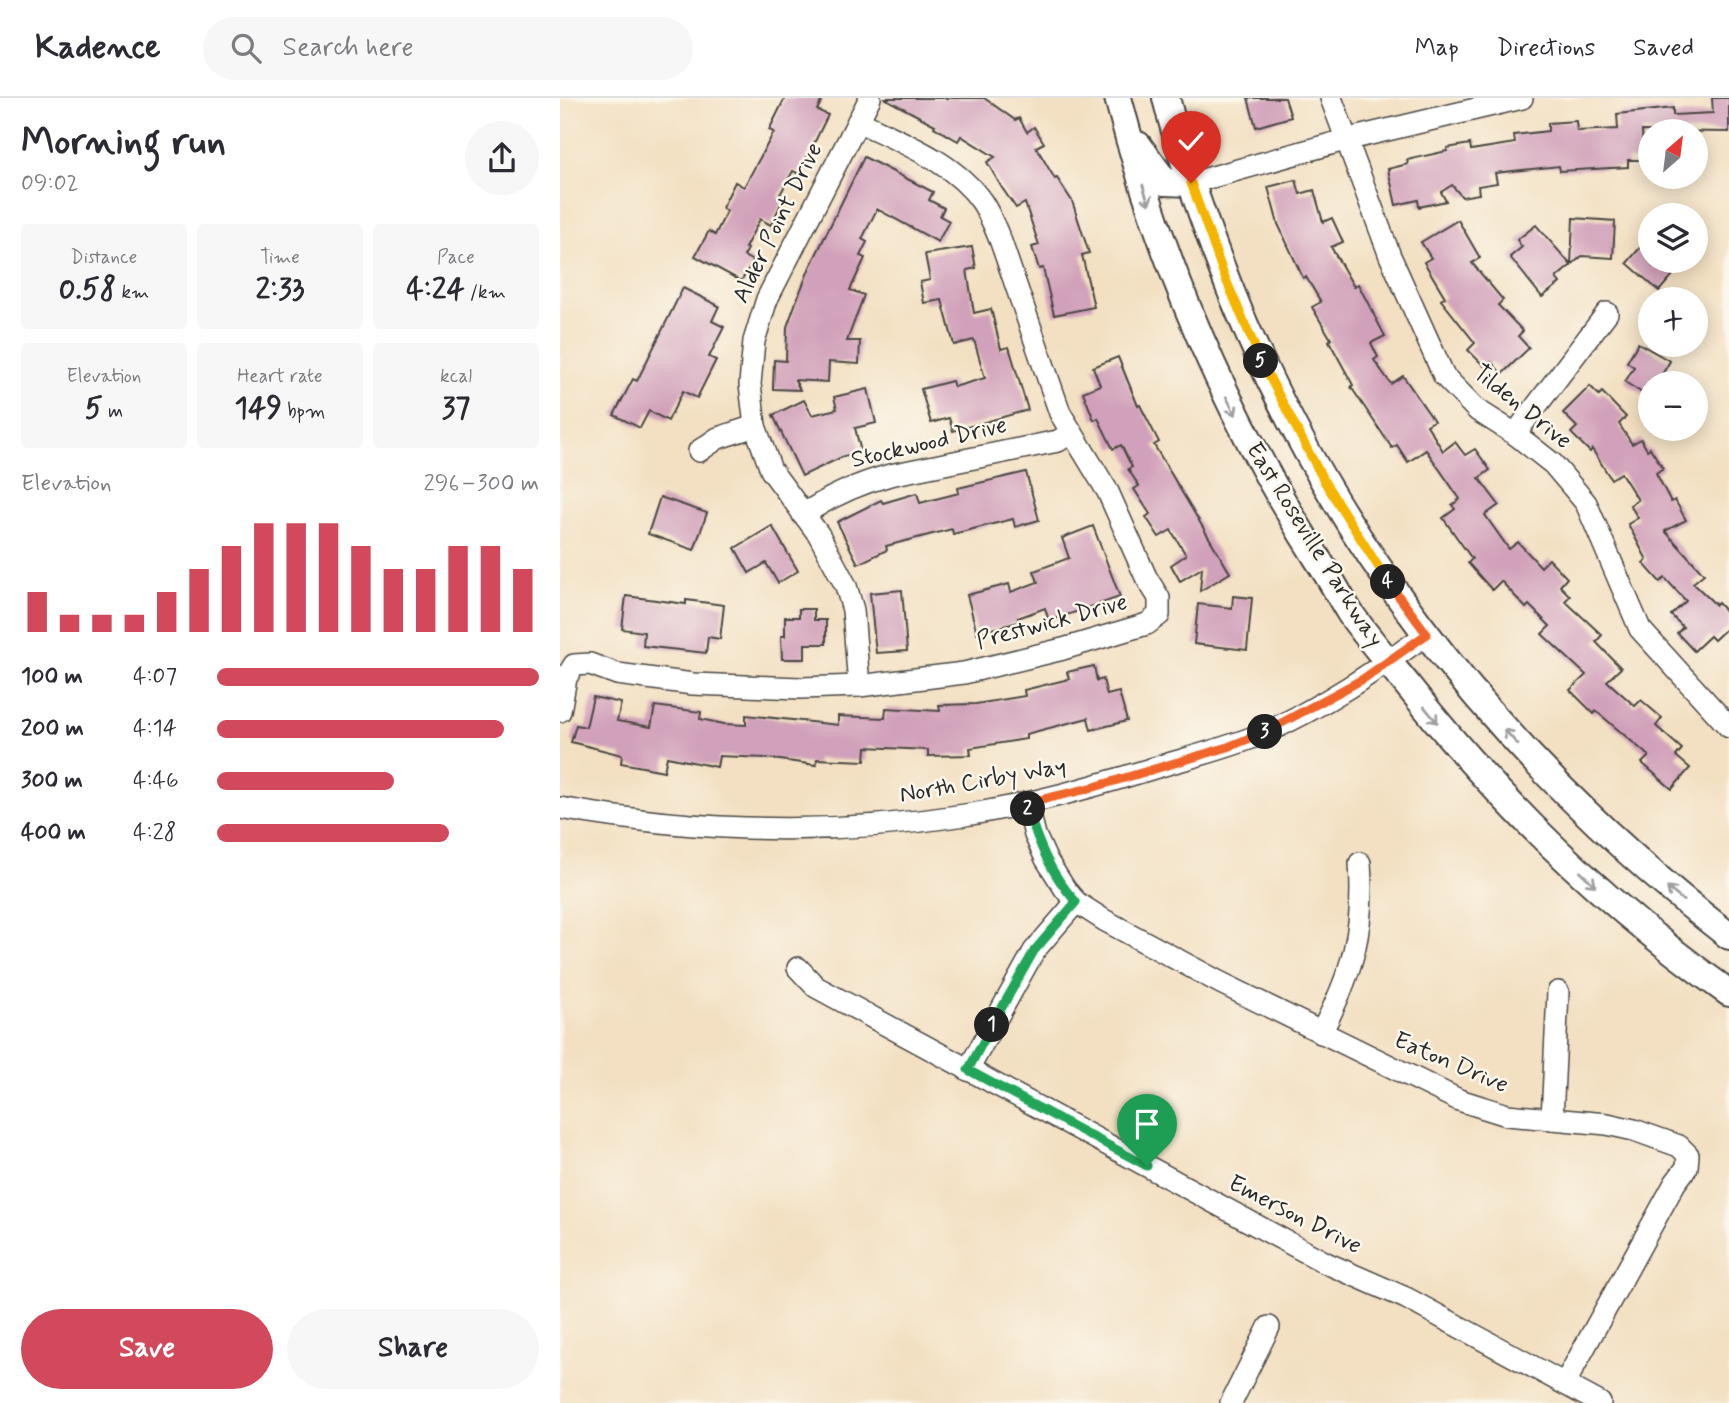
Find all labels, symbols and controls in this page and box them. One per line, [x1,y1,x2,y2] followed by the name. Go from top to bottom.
[203,17,693,80] search box
[35,26,161,70] text: Kadence
[227,29,265,67] icon: search
[283,31,413,65] text: Search here
[1415,33,1459,64] text: Map
[1497,33,1595,64] text: Directions
[1633,33,1694,64] text: Saved
[1161,111,1221,183] pin
[21,118,226,167] text: Morning run
[1638,119,1708,189] north arrow
[1638,119,1708,441] map controls
[465,121,539,195] button: share
[1172,122,1210,160] icon: check
[726,137,830,309] street label: Alder Point Drive
[21,169,79,199] text: 09:02
[1141,184,1154,206] one-way arrow
[1638,203,1708,273] button: layers
[71,245,137,270] text: Distance
[260,245,300,270] text: Time
[437,245,475,270] text: Pace
[59,270,116,309] text: 0.58
[256,270,304,309] text: 2:33
[406,270,465,309] text: 4:24
[116,280,149,305] text: km
[465,280,506,305] text: /km
[1638,287,1708,357] button: +
[1244,344,1278,378] pin: 5
[1255,348,1266,373] text: 5
[1466,358,1578,456] street label: Tilden Drive
[67,364,141,389] text: Elevation
[237,364,323,389] text: Heart rate
[440,364,472,389] text: kcal
[1638,371,1708,441] button: −
[85,389,103,428] text: 5
[235,389,282,428] text: 149
[442,389,470,428] text: 37
[1225,395,1239,416] one-way arrow
[103,399,123,424] text: m
[282,399,325,424] text: bpm
[848,410,1010,476] street label: Stockwood Drive
[1238,437,1390,653] street label: East Roseville Parkway
[21,469,112,499] text: Elevation
[424,469,539,499] text: 296–300 m
[1370,564,1406,600] pin: 4
[1382,569,1393,594] text: 4
[973,587,1131,657] street label: Prestwick Drive
[21,662,83,692] text: 100 m
[133,662,177,692] text: 4:07
[1423,705,1439,723] one-way arrow
[21,714,84,744] text: 200 m
[133,714,177,744] text: 4:14
[1248,714,1282,750] pin: 3
[1260,719,1269,744] text: 3
[1503,728,1519,746] one-way arrow
[897,751,1069,811] street label: North Cirby Way
[21,766,83,796] text: 300 m
[133,766,179,796] text: 4:46
[1010,792,1046,826] pin: 2
[1023,796,1032,821] text: 2
[21,818,86,848] text: 400 m
[133,818,176,848] text: 4:28
[1579,871,1596,888] one-way arrow
[1667,886,1685,902] one-way arrow
[974,1007,1010,1042] pin: 1
[987,1012,996,1037] text: 1
[1389,1025,1513,1101] street label: Eaton Drive
[1117,1094,1177,1166] pin
[1128,1105,1166,1143] icon: arrive
[1223,1168,1367,1262] street label: Emerson Drive
[21,1309,273,1389] button: Save
[287,1309,539,1389] button: Share

